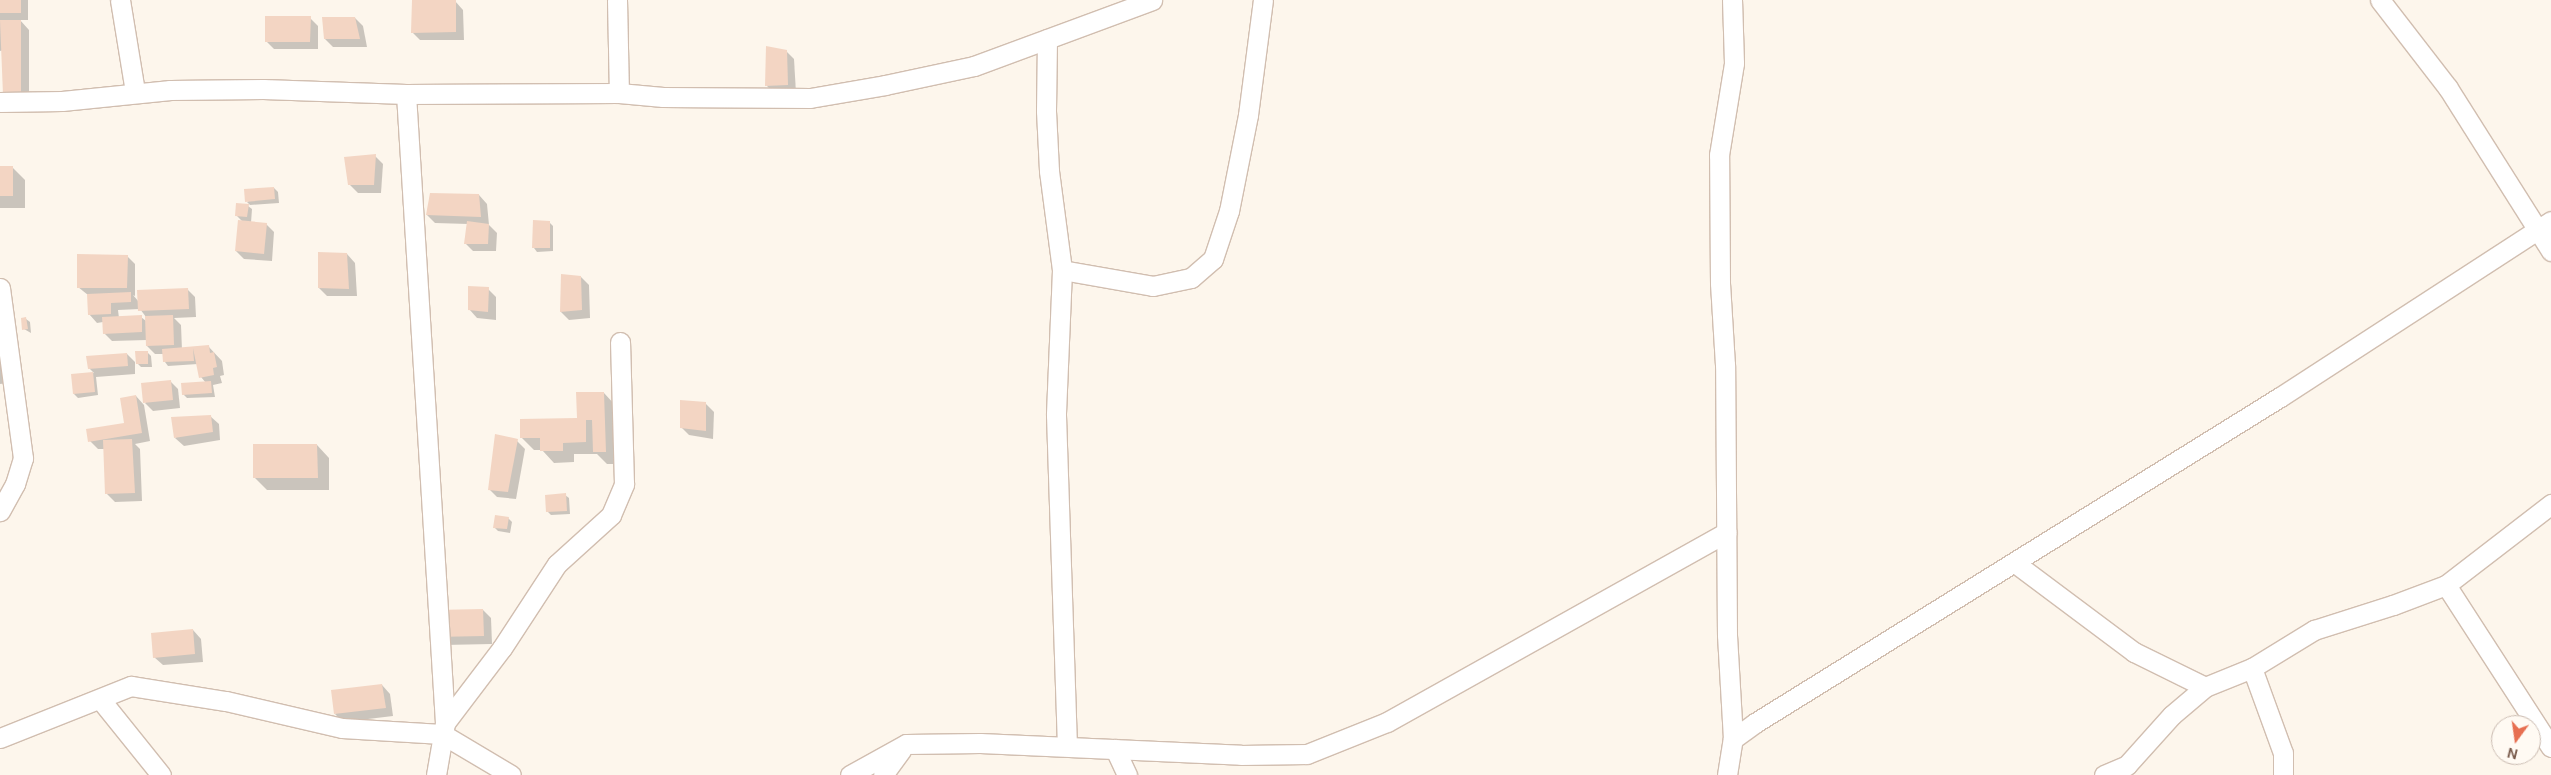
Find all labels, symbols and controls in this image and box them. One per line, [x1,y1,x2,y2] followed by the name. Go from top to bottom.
[2491,715,2541,765] north arrow
[2505,744,2520,764] text: N

